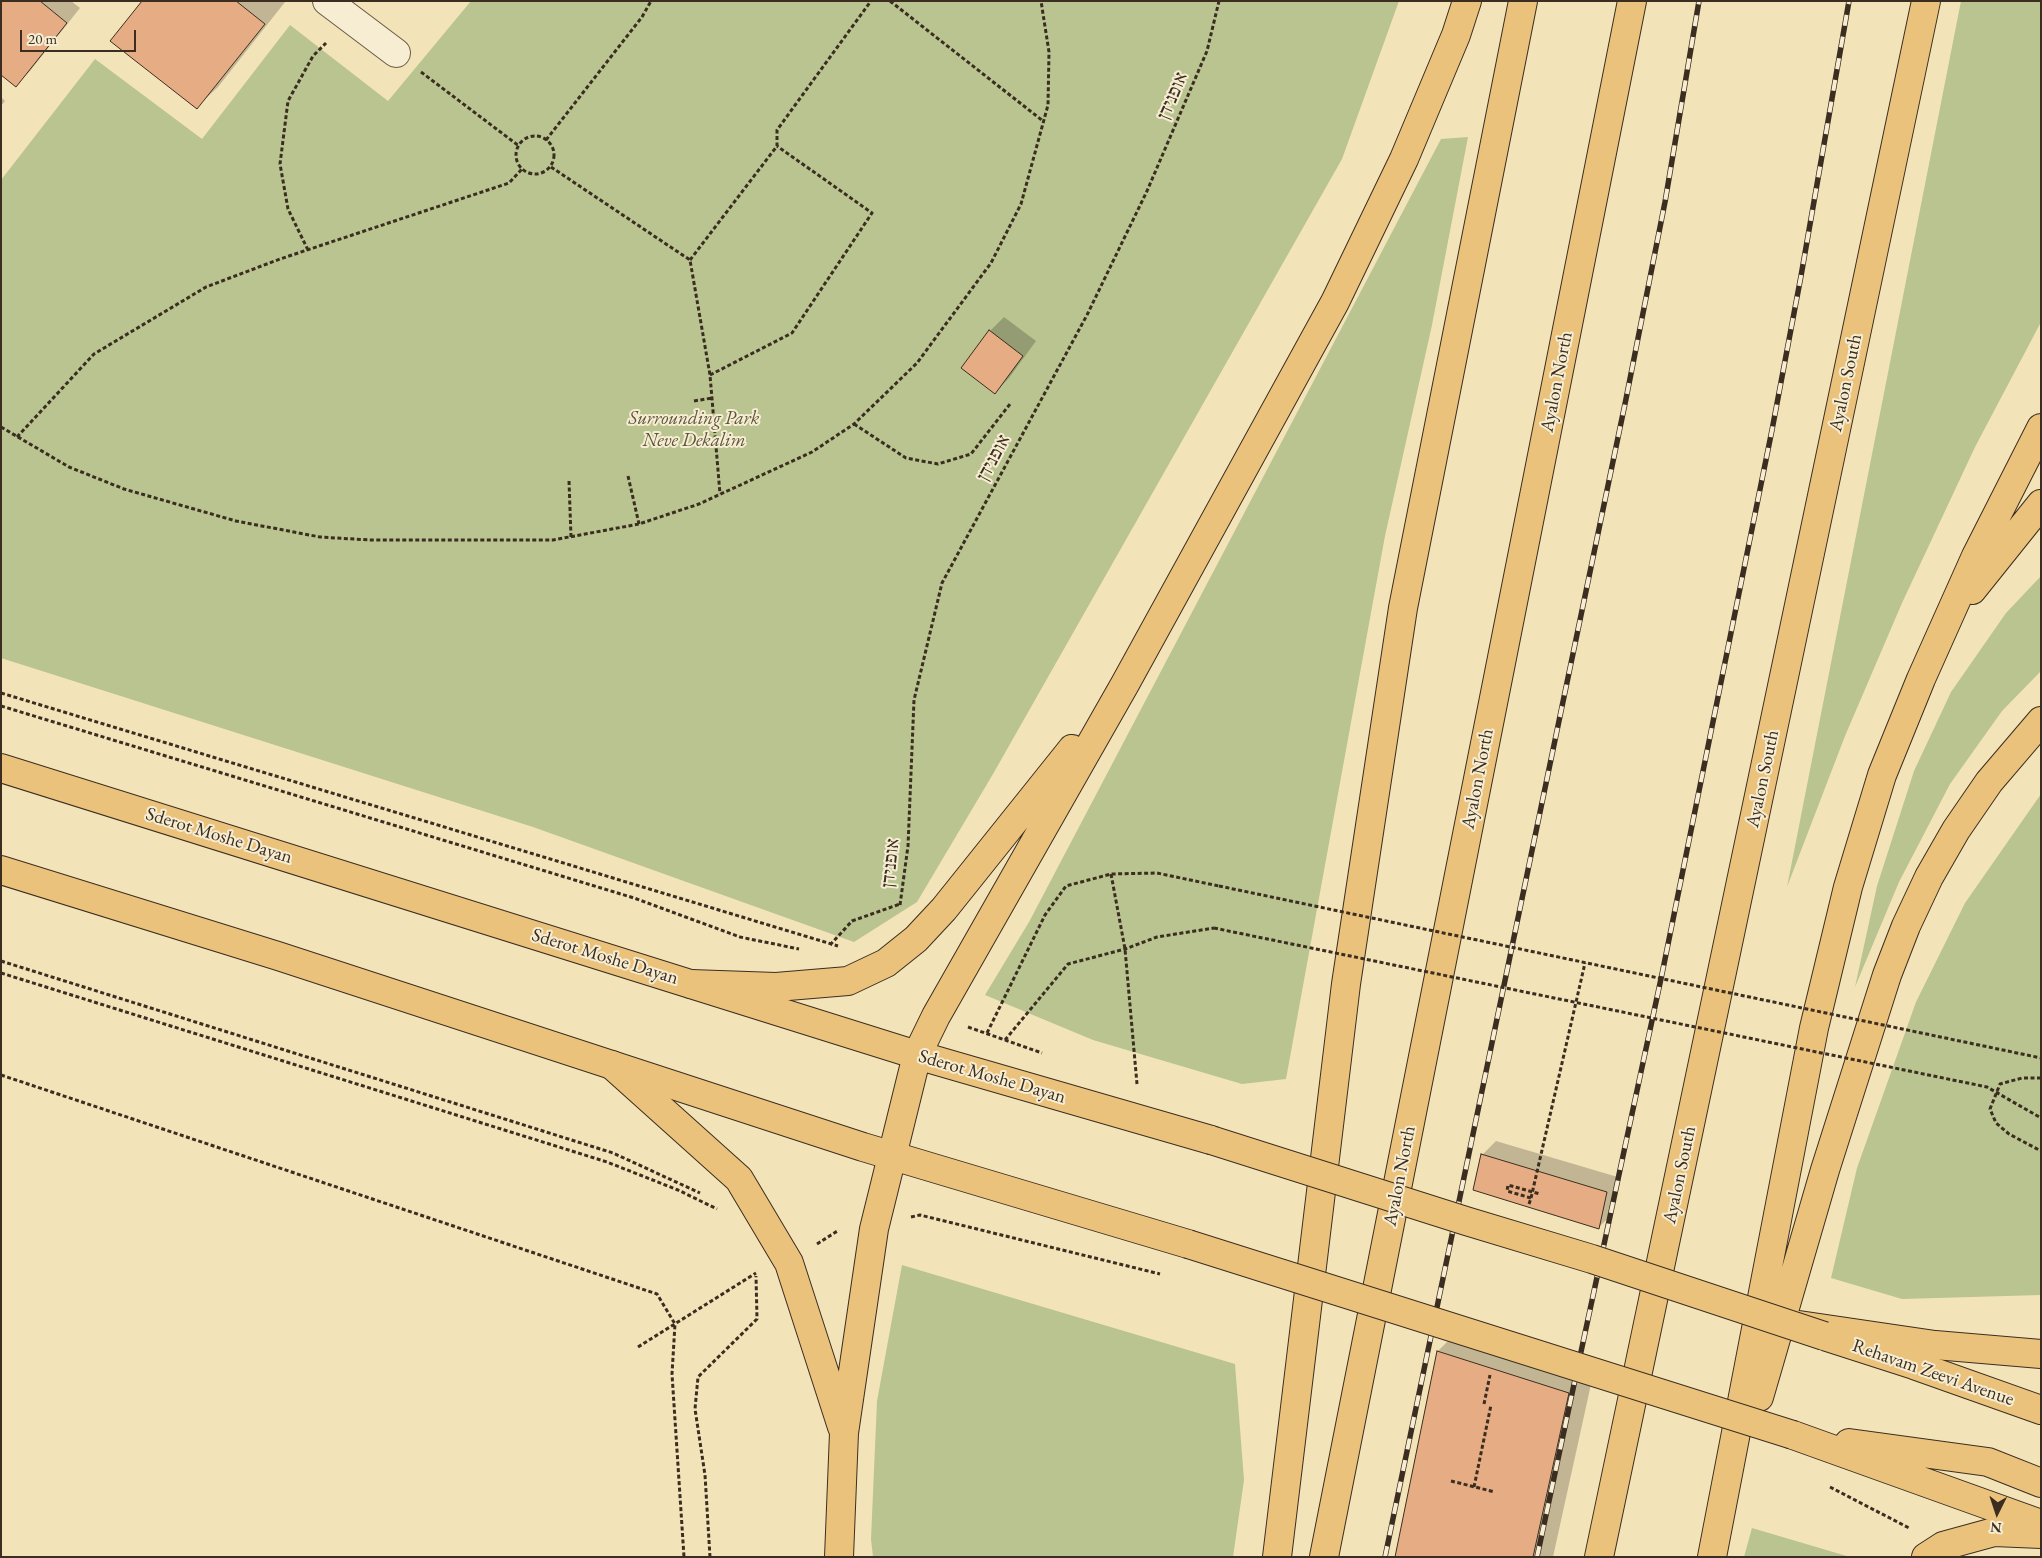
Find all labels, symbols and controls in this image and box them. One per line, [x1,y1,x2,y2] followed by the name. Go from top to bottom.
[22,20,139,52] scale bar
[28,29,57,48] text: 20 m
[1153,69,1193,123] street label: אופנידן
[1536,330,1578,434] street label: Ayalon North
[1825,332,1867,434] street label: Ayalon South
[629,408,759,452] park label: Surrounding Park Neve Dekalim
[972,431,1016,485] street label: אופנידן
[1457,727,1499,831] street label: Ayalon North
[1742,728,1784,830] street label: Ayalon South
[143,803,295,869] street label: Sderot Moshe Dayan
[877,837,905,889] street label: אופנידן
[529,924,681,990] street label: Sderot Moshe Dayan
[916,1045,1068,1109] street label: Sderot Moshe Dayan
[1379,1124,1421,1228] street label: Ayalon North
[1659,1124,1701,1226] street label: Ayalon South
[1849,1335,2017,1411] street label: Rehavam Zeevi Avenue
[1972,1488,2022,1538] north arrow
[1990,1519,2002,1537] text: N

